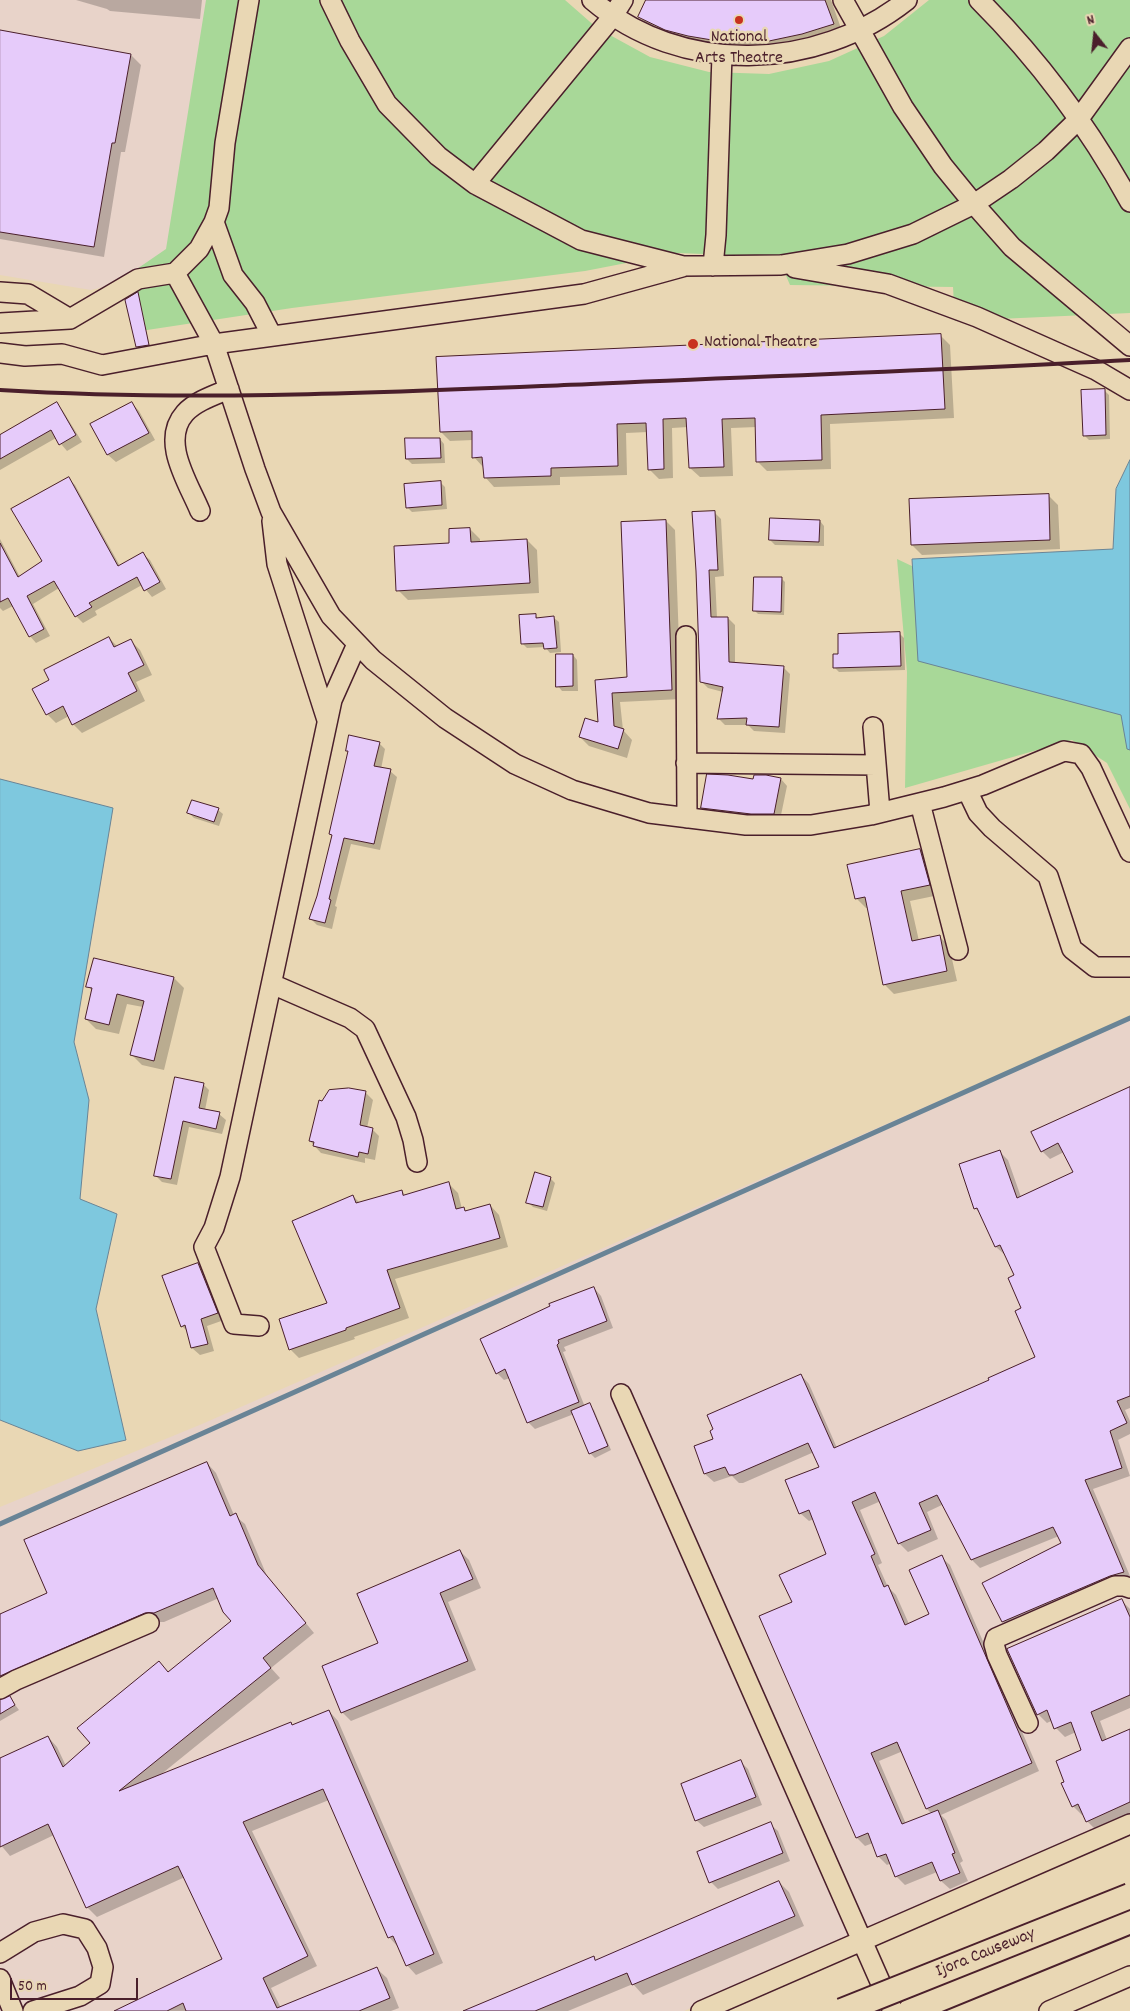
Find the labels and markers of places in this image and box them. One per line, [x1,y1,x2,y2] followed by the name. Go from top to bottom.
[733,14,745,26] marker: National Arts Theatre
[695,28,783,70] place label: National Arts Theatre
[704,333,817,355] place label: National Theatre
[686,337,700,351] marker: National Theatre

